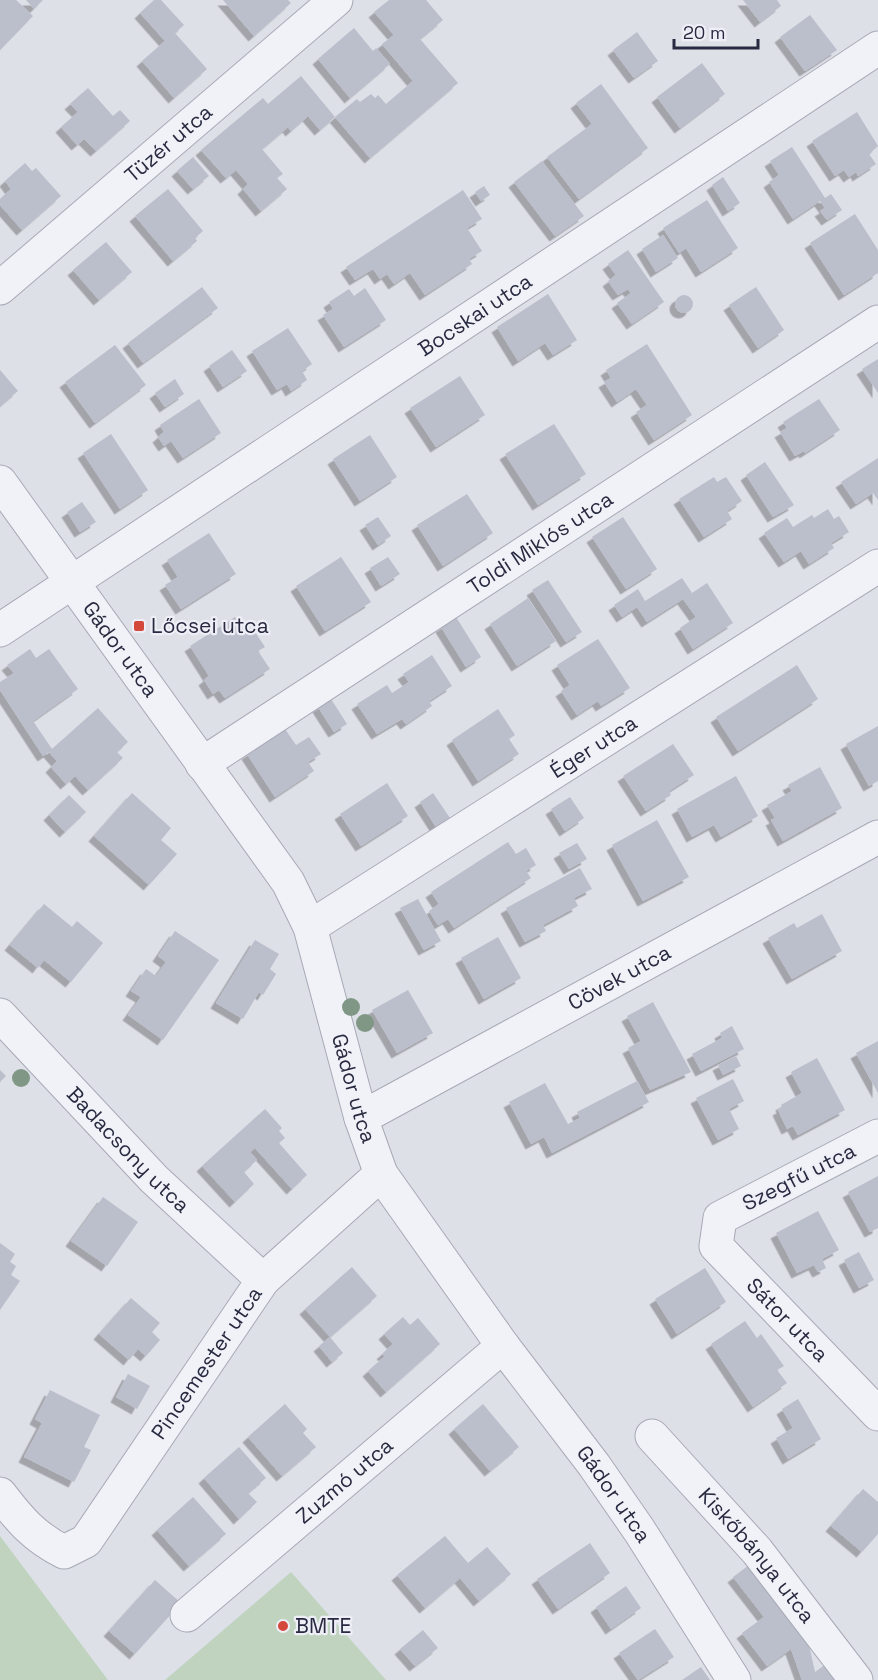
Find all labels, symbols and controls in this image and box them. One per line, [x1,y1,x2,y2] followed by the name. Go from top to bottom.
[674,12,758,50] scale bar
[683,21,726,44] text: 20 m
[119,98,218,188] street label: Tüzér utca
[413,267,537,362] street label: Bocskai utca
[462,485,618,600] street label: Toldi Miklós utca
[77,595,165,702] street label: Gádor utca
[151,612,269,639] place label: Lőcsei utca
[132,619,146,633] marker: Lőcsei utca
[545,709,642,784] street label: Éger utca
[563,938,675,1016] street label: Cövek utca
[326,1030,383,1146] street label: Gádor utca
[61,1081,196,1218] street label: Badacsony utca
[738,1136,860,1217] street label: Szegfű utca
[741,1272,834,1367] street label: Sátor utca
[145,1281,268,1444] street label: Pincemester utca
[290,1432,398,1529] street label: Zuzmó utca
[571,1440,657,1547] street label: Gádor utca
[693,1482,821,1628] street label: Kiskőbánya utca
[295,1612,351,1639] place label: BMTE
[276,1619,290,1633] marker: BMTE

